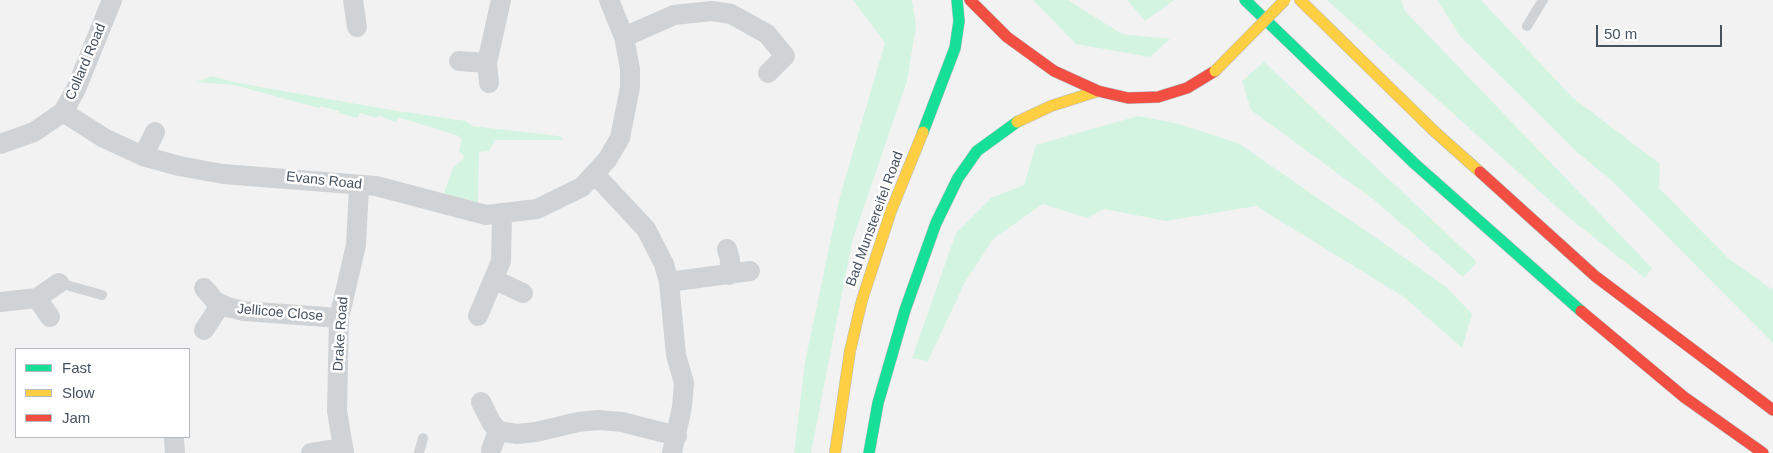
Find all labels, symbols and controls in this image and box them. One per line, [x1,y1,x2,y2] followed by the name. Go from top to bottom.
[1598,15,1724,47] scale bar
[62,21,110,103] street label: Collard Road
[1604,25,1637,42] text: 50 m
[843,149,907,289] street label: Bad Munstereifel Road
[285,169,363,193] street label: Evans Road
[330,296,352,372] street label: Drake Road
[236,301,324,325] street label: Jellicoe Close
[15,348,190,438] legend
[62,359,91,376] text: Fast
[62,384,95,401] text: Slow
[62,409,90,426] text: Jam

